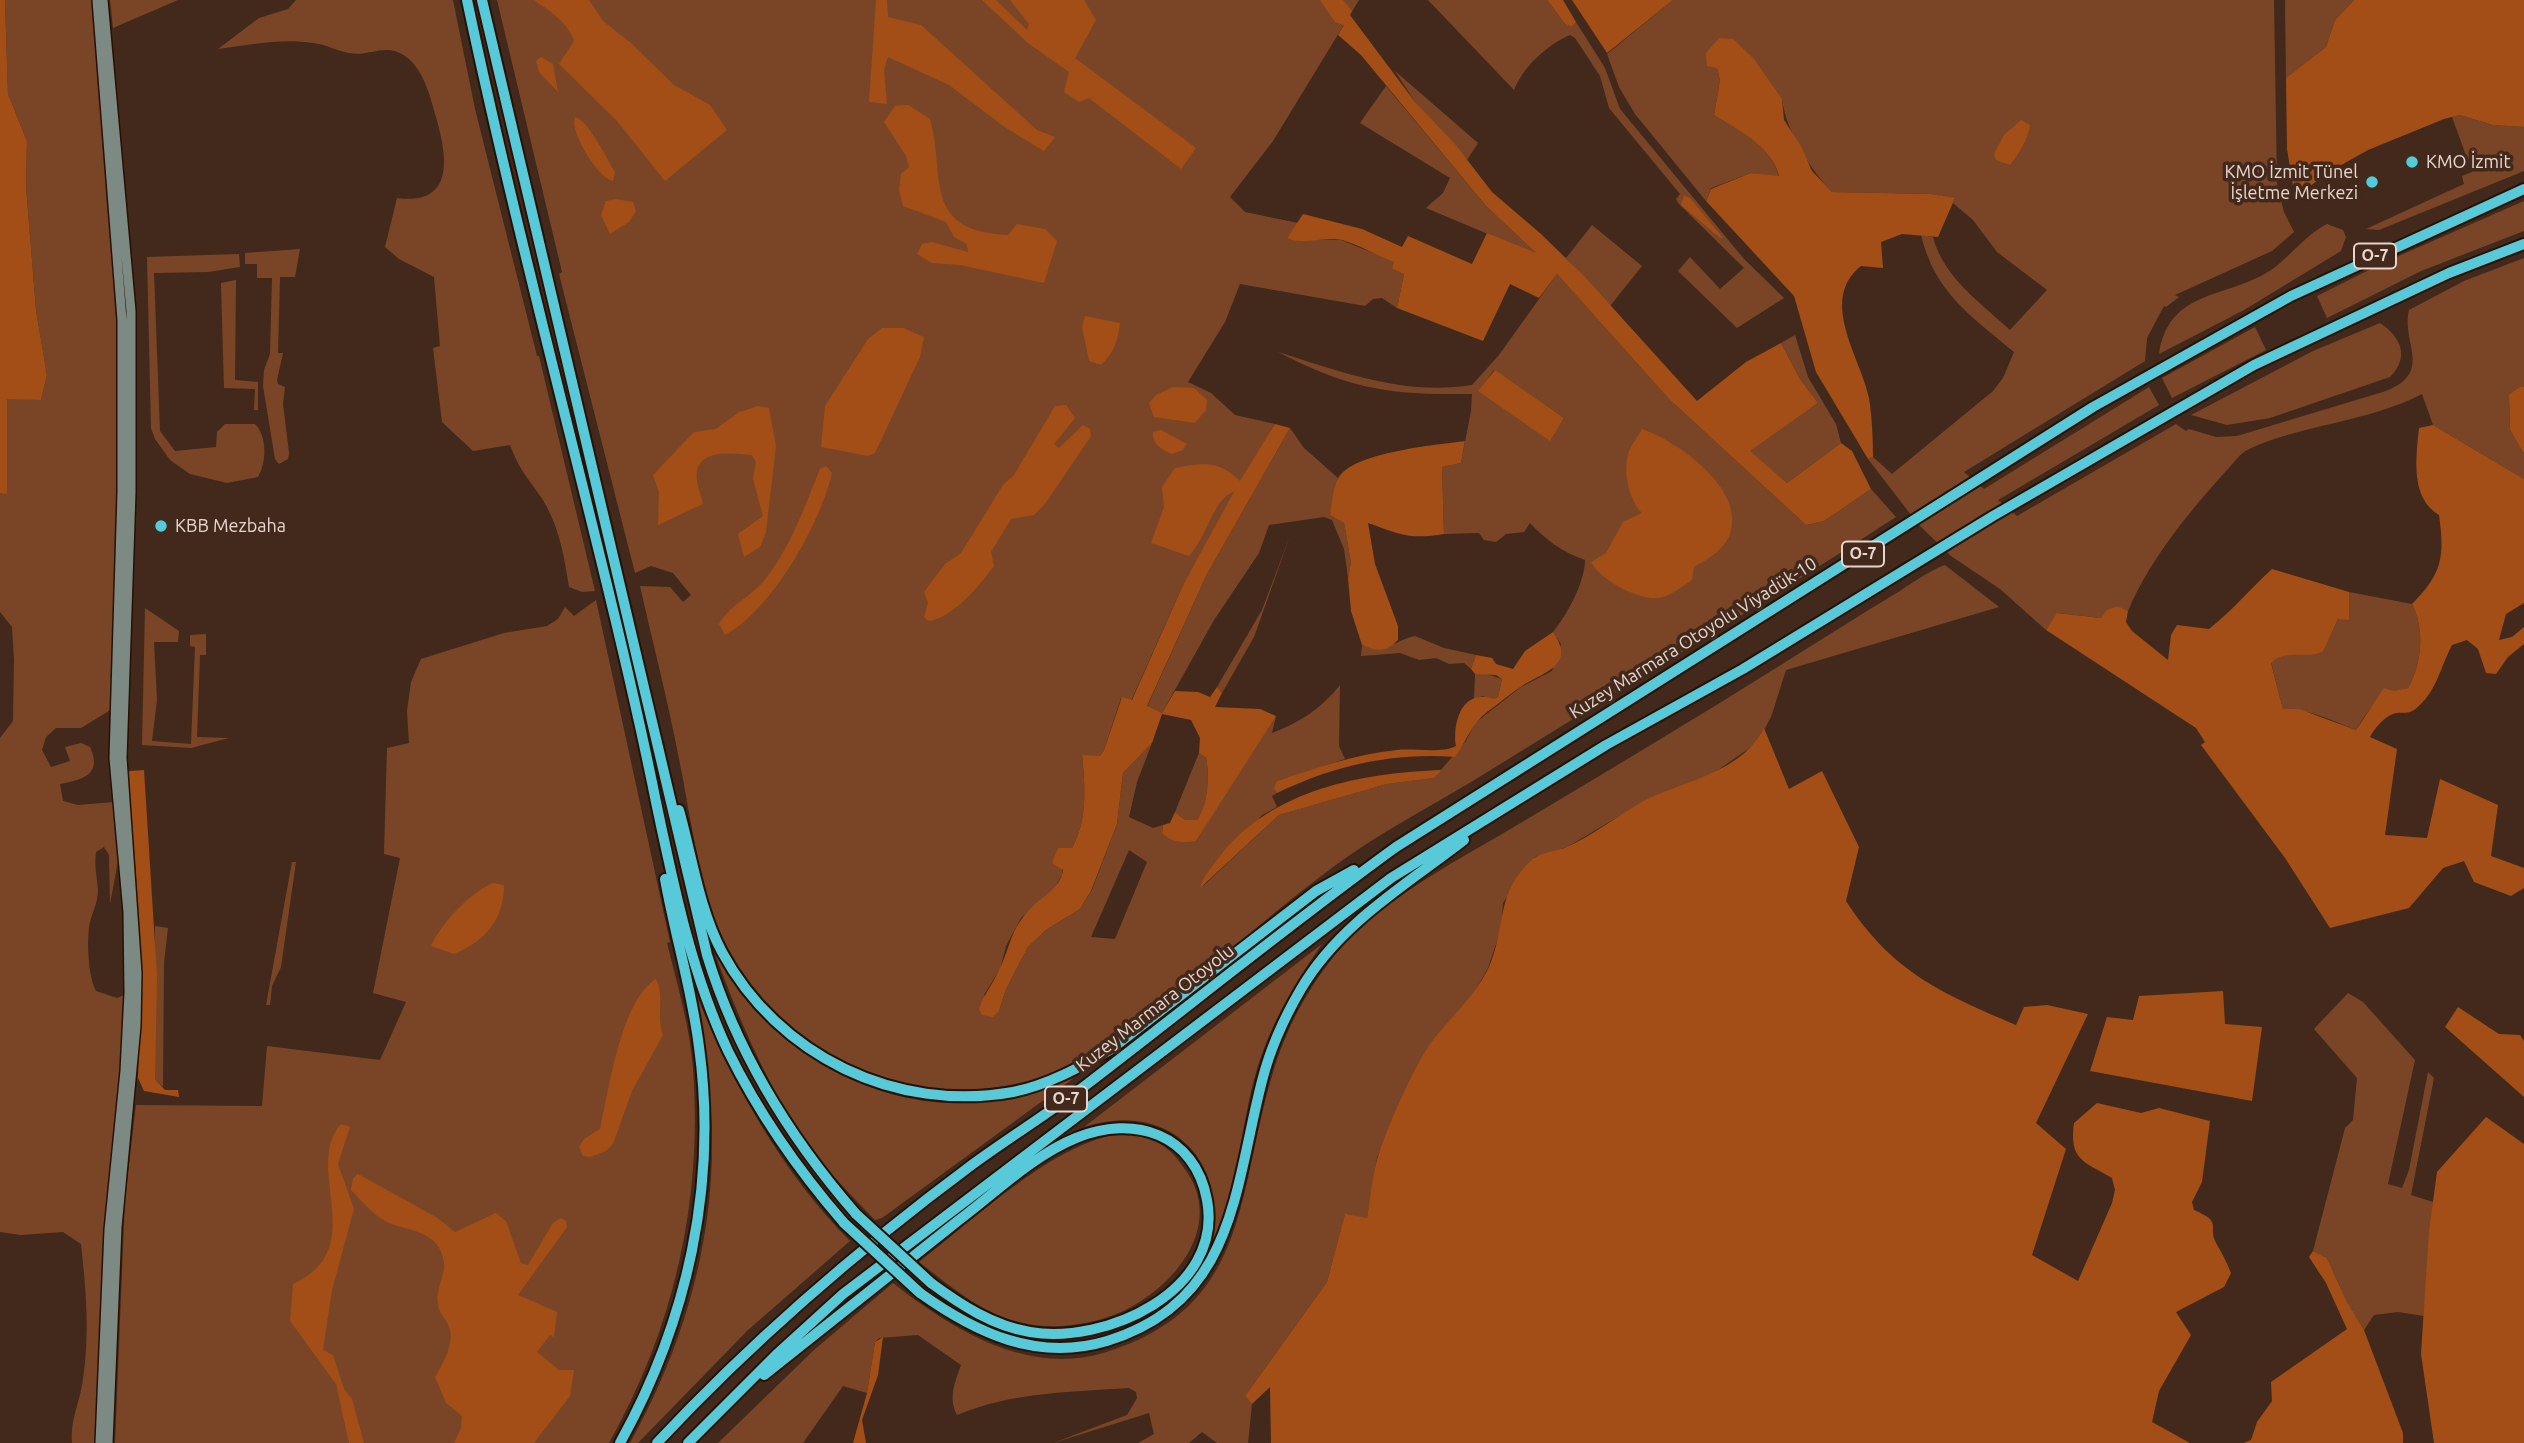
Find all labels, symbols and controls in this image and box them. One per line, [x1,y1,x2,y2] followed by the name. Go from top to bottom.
[2426,151,2511,173] place label: KMO İzmit
[2404,154,2420,170] marker: KMO İzmit
[2225,161,2358,204] place label: KMO İzmit Tünel İşletme Merkezi
[2364,174,2380,190] marker: KMO İzmit Tünel İşletme Merkezi
[2354,244,2396,268] road number: O-7
[175,515,286,537] place label: KBB Mezbaha
[153,518,169,534] marker: KBB Mezbaha
[1842,541,1884,566] road number: O-7
[1565,553,1821,723] street label: Kuzey Marmara Otoyolu Viyadük-10
[1072,940,1238,1076] street label: Kuzey Marmara Otoyolu
[1045,1086,1087,1112] road number: O-7

